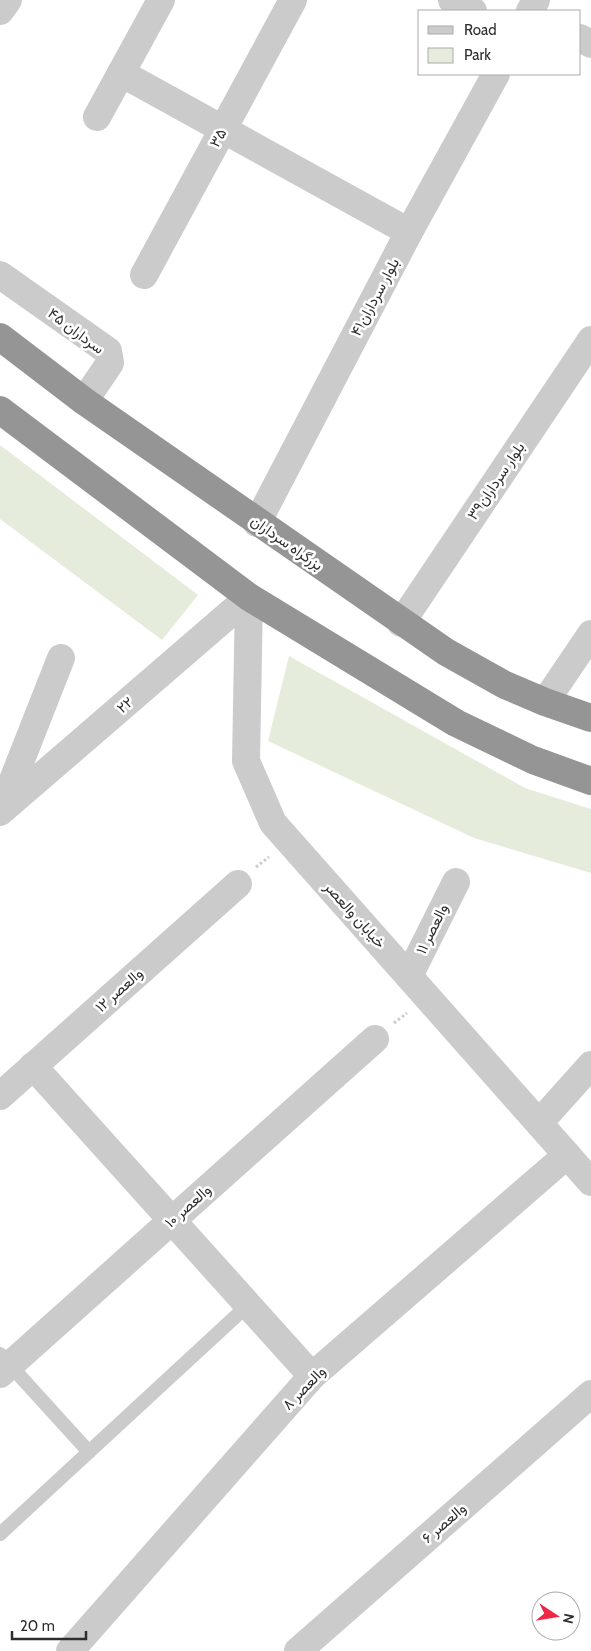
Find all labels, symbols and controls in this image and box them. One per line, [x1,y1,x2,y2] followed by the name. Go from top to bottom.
[418,10,581,75] legend
[464,21,497,39] text: Road
[464,46,491,64] text: Park
[206,125,230,150] street label: ۳۵
[347,255,403,339] street label: بلوار سرداران۴۱
[44,304,108,358] street label: سرداران ۴۵
[463,439,529,523] street label: بلوار سرداران۳۹
[247,512,327,574] street label: بزرگراه سرداران
[113,693,137,717] street label: ۲۲
[320,877,389,952] street label: خیابان والعصر
[412,901,452,957] street label: والعصر ۱۱
[92,964,146,1016] street label: والعصر ۱۲
[161,1181,215,1231] street label: والعصر ۱۰
[279,1362,329,1414] street label: والعصر ۸
[418,1499,470,1547] street label: والعصر ۶
[531,1591,581,1641] north arrow
[12,1608,86,1640] scale bar
[559,1612,579,1625] text: N
[20,1617,55,1635] text: 20 m

